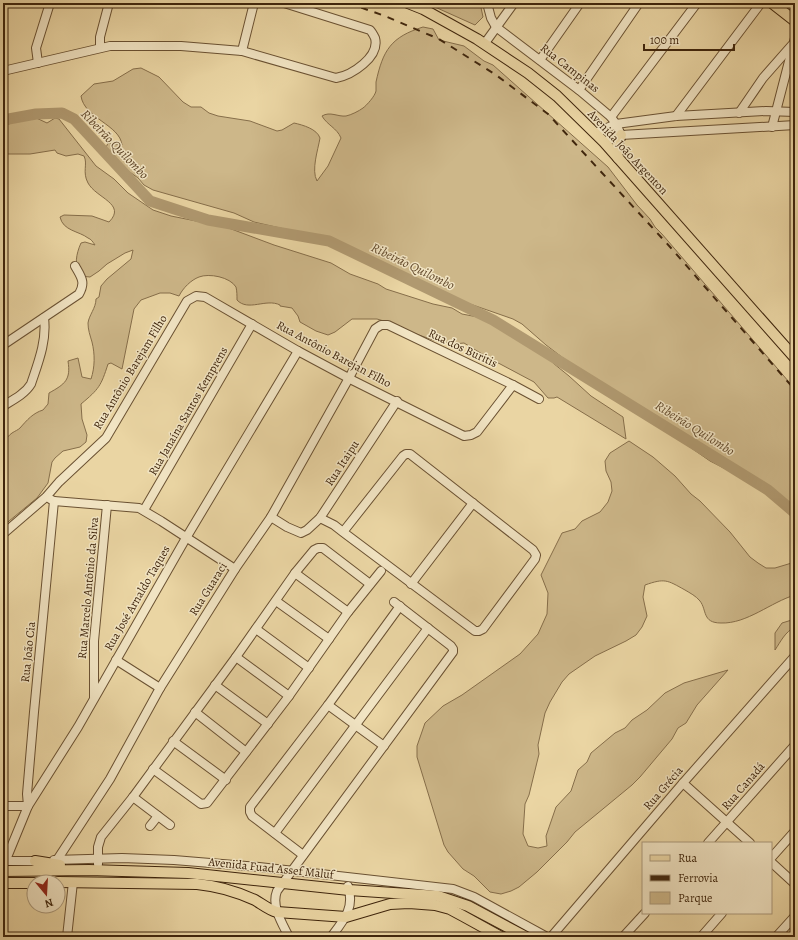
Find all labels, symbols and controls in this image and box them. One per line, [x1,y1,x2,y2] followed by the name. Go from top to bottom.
[644,26,734,52] scale bar
[650,32,679,48] text: 100 m
[537,40,603,96] street label: Rua Campinas
[584,105,672,198] street label: Avenida João Argenton
[77,106,153,182] water label: Ribeirão Quilombo
[369,239,457,293] water label: Ribeirão Quilombo
[89,312,171,432] street label: Rua Antônio Barejam Filho
[274,317,394,391] street label: Rua Antônio Barejan Filho
[426,325,500,371] street label: Rua dos Buritis
[145,344,232,478] street label: Rua Janaína Santos Kemprens
[652,397,738,459] water label: Ribeirão Quilombo
[321,437,363,489] street label: Rua Itaipu
[74,516,102,660] street label: Rua Marcelo Antônio da Silva
[100,542,174,654] street label: Rua José Arnaldo Taques
[185,559,231,619] street label: Rua Guaraci
[17,620,39,683] street label: Rua João Cia
[718,758,769,813] street label: Rua Canadá
[640,762,687,813] street label: Rua Grécia
[642,842,772,914] legend
[678,850,697,866] text: Rua
[206,853,337,883] street label: Avenida Fuad Assef Maluf
[678,870,719,886] text: Ferrovia
[26,874,66,914] north arrow
[678,890,713,906] text: Parque
[43,895,55,911] text: N

